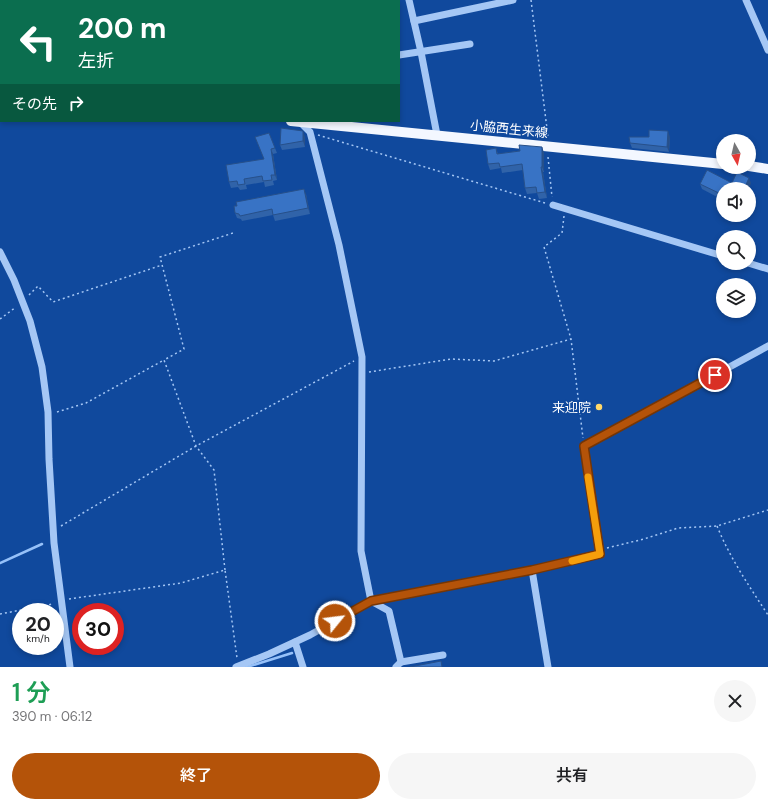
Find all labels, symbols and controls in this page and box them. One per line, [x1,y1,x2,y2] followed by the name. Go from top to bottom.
[78,10,166,47] text: 200 m
[12,16,64,68] icon: left
[78,49,114,73] text: 左折
[65,92,87,114] icon: right
[12,94,57,114] text: その先
[469,116,549,142] street label: 小脇西生来線
[716,134,756,174] north arrow
[716,134,756,318] map controls
[716,182,756,222] button: sound
[716,230,756,270] button: search
[716,278,756,318] button: layers
[698,358,732,392] pin
[704,364,726,386] icon: arrive
[552,399,591,416] place label: 来迎院
[594,402,604,412] marker: 来迎院
[314,600,356,642] position arrow
[72,603,124,655] speed limit sign: 30
[25,611,51,637] text: 20
[26,632,50,645] text: km/h
[12,677,50,708] text: 1 分
[714,680,756,722] button: close
[12,708,92,725] text: 390 m · 06:12
[12,753,380,799] button: 終了
[388,753,756,799] button: 共有

